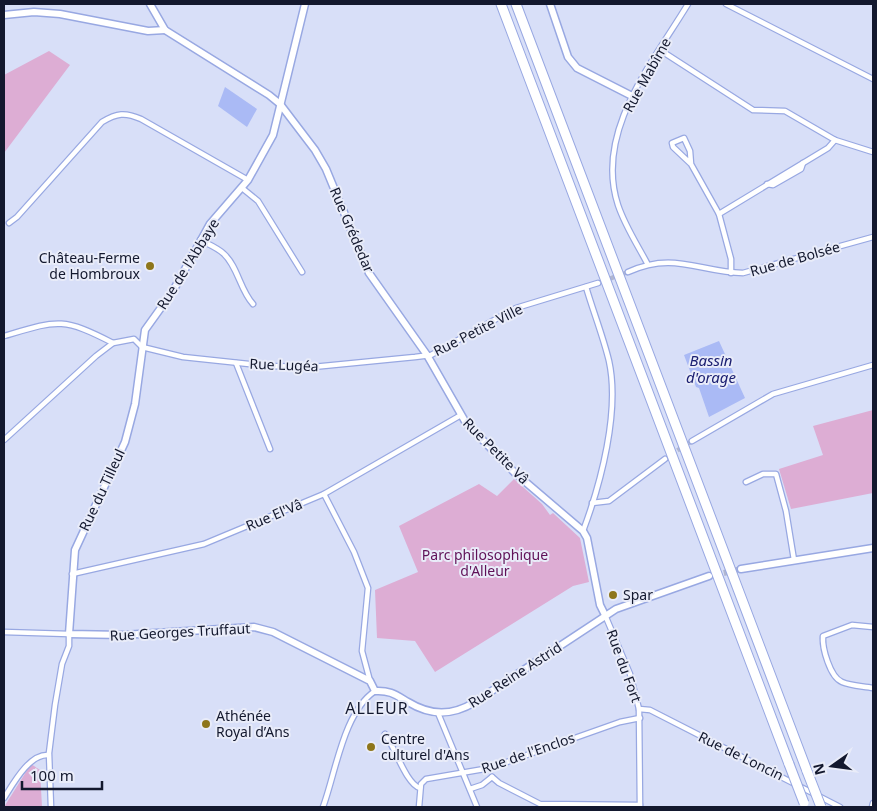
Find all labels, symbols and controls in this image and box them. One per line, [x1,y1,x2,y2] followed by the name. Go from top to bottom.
[618,34,675,116] street label: Rue Mabîme
[326,184,379,276] street label: Rue Grédedar
[152,215,223,313] street label: Rue de l'Abbaye
[748,237,842,280] street label: Rue de Bolsée
[39,248,141,283] place label: Château-Ferme de Hombroux
[144,260,156,272] marker: Château-Ferme de Hombroux
[430,299,526,360] street label: Rue Petite Ville
[686,350,736,387] water label: Bassin d'orage
[249,354,319,375] street label: Rue Lugéa
[459,413,534,488] street label: Rue Petite Vâ
[74,446,129,534] street label: Rue du Tilleul
[243,494,305,535] street label: Rue El'Vâ
[422,545,548,580] park label: Parc philosophique d'Alleur
[623,585,653,604] place label: Spar
[607,589,619,601] marker: Spar
[109,618,251,645] street label: Rue Georges Truffaut
[602,627,646,705] street label: Rue du Fort
[464,637,565,712] street label: Rue Reine Astrid
[345,697,409,719] district label: ALLEUR
[216,706,290,741] place label: Athénée Royal d’Ans
[200,718,212,730] marker: Athénée Royal d’Ans
[695,727,787,784] street label: Rue de Loncin
[479,728,577,777] street label: Rue de l'Enclos
[381,729,470,764] place label: Centre culturel d'Ans
[365,741,377,753] marker: Centre culturel d'Ans
[807,741,857,791] north arrow
[22,758,102,790] scale bar
[808,761,829,777] text: N
[30,765,74,785] text: 100 m

